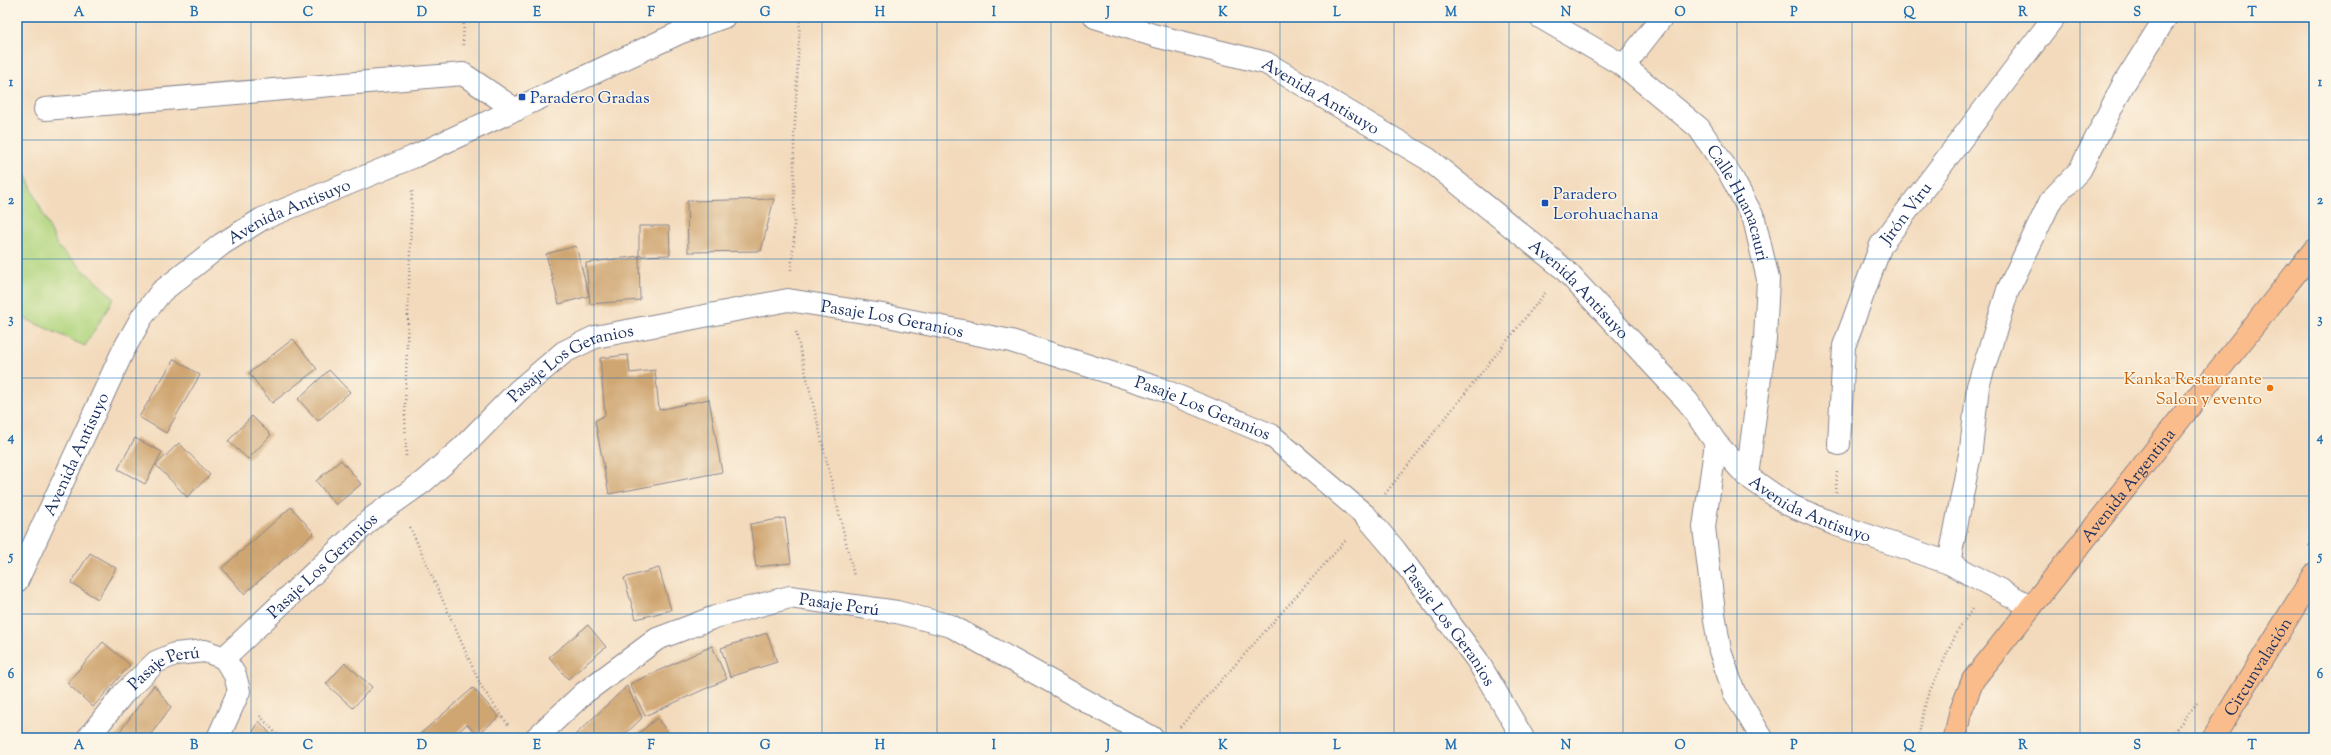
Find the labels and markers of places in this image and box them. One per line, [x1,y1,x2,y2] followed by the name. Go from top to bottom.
[530,87,650,111] place label: Paradero Gradas
[517,92,527,102] marker: Paradero Gradas
[1553,183,1659,227] place label: Paradero Lorohuachana
[1540,198,1550,208] marker: Paradero Lorohuachana
[2124,368,2262,412] place label: Kanka Restaurante Salon y evento
[2265,383,2275,393] marker: Kanka Restaurante Salon y evento

